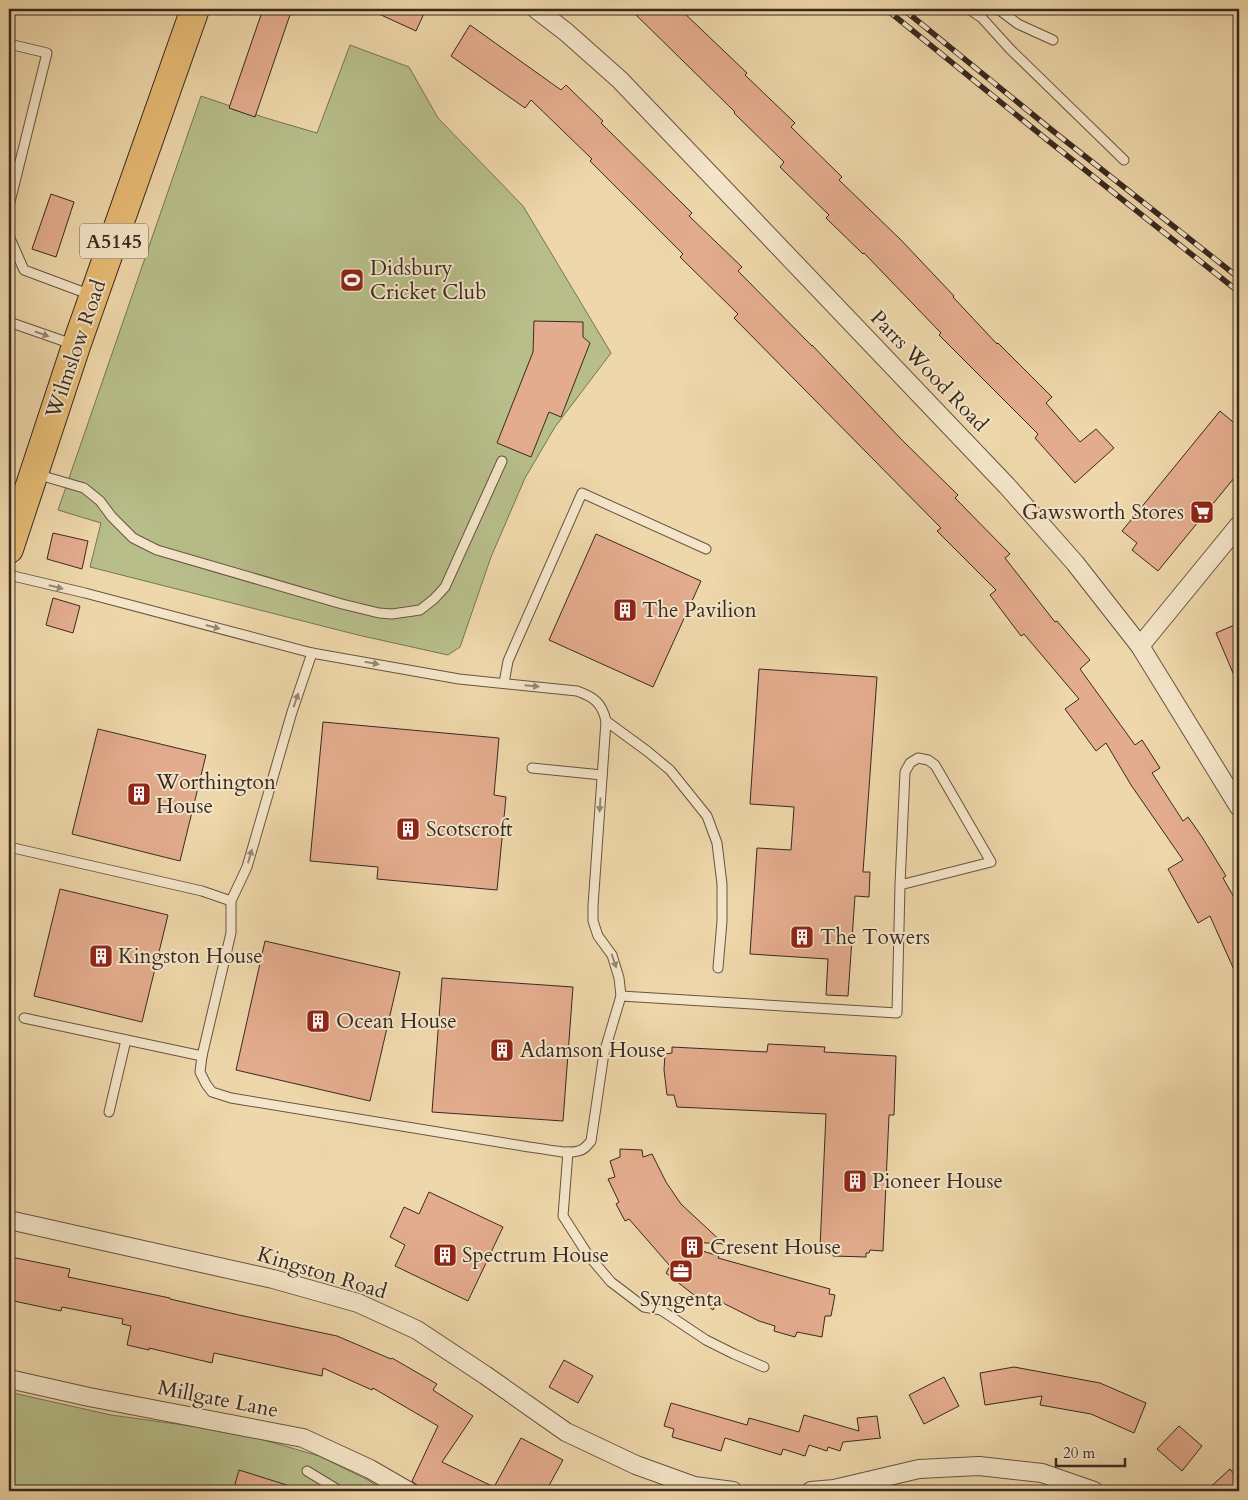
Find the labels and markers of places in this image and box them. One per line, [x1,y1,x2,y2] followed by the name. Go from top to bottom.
[370,254,486,307] place label: Didsbury Cricket Club
[339,267,365,293] sports icon: Didsbury Cricket Club
[1022,498,1184,527] place label: Gawsworth Stores
[1189,499,1215,525] supermarket icon: Gawsworth Stores
[642,596,757,625] place label: The Pavilion
[612,597,638,623] building icon: The Pavilion
[155,768,276,821] place label: Worthington House
[126,781,152,807] building icon: Worthington House
[426,815,513,844] place label: Scotscroft
[395,816,421,842] building icon: Scotscroft
[820,923,930,952] place label: The Towers
[789,924,815,950] building icon: The Towers
[118,942,263,971] place label: Kingston House
[88,943,114,969] building icon: Kingston House
[336,1007,457,1036] place label: Ocean House
[305,1008,331,1034] building icon: Ocean House
[520,1036,666,1065] place label: Adamson House
[489,1037,515,1063] building icon: Adamson House
[872,1167,1003,1196] place label: Pioneer House
[842,1168,868,1194] building icon: Pioneer House
[710,1233,841,1262] place label: Cresent House
[679,1234,705,1260] building icon: Cresent House
[462,1241,609,1270] place label: Spectrum House
[432,1242,458,1268] building icon: Spectrum House
[668,1258,694,1284] office icon: Syngenta
[640,1285,722,1314] place label: Syngenta

